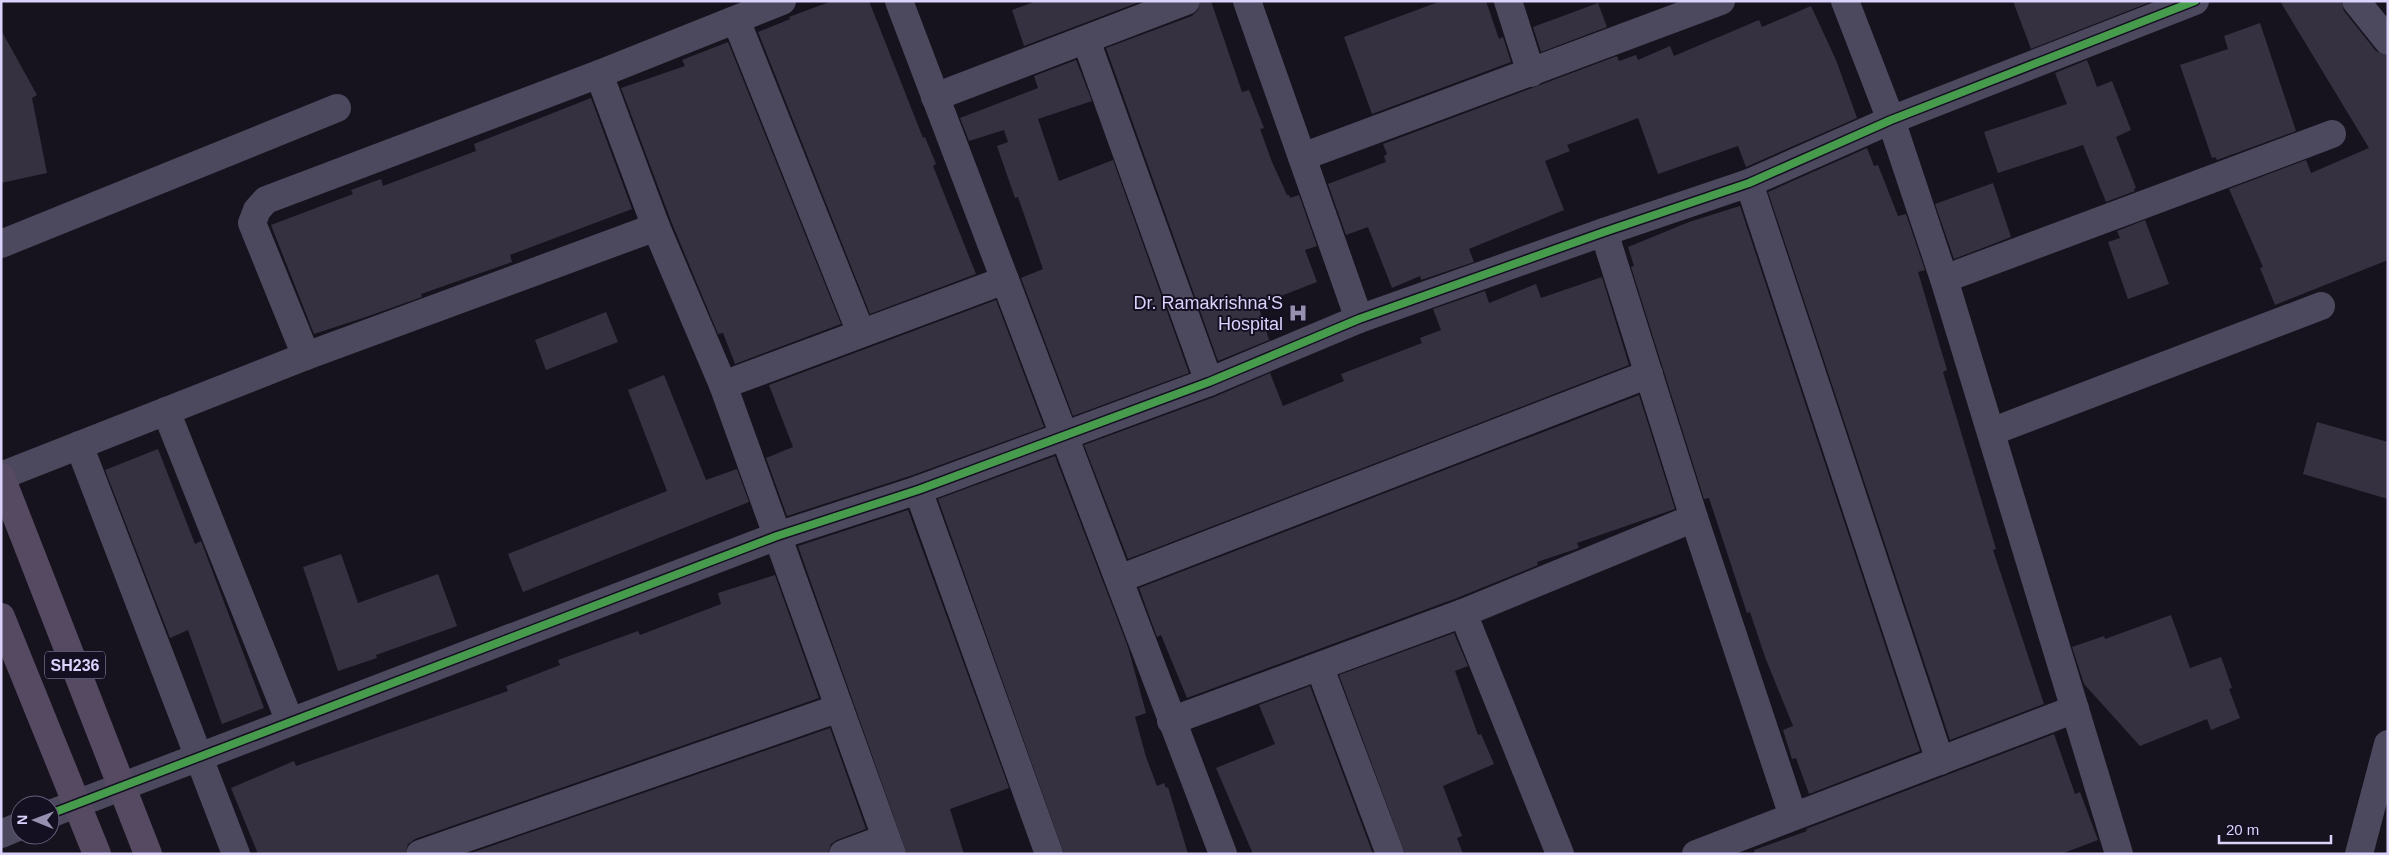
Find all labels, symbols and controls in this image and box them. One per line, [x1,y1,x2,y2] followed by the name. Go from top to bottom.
[1134,293,1283,334] place label: Dr. Ramakrishna'S Hospital
[1287,302,1309,324] hospital icon: Dr. Ramakrishna'S Hospital
[45,652,105,678] road number: SH236
[10,795,60,845] north arrow
[2219,812,2332,844] scale bar
[14,815,30,825] text: N
[2226,821,2259,838] text: 20 m

